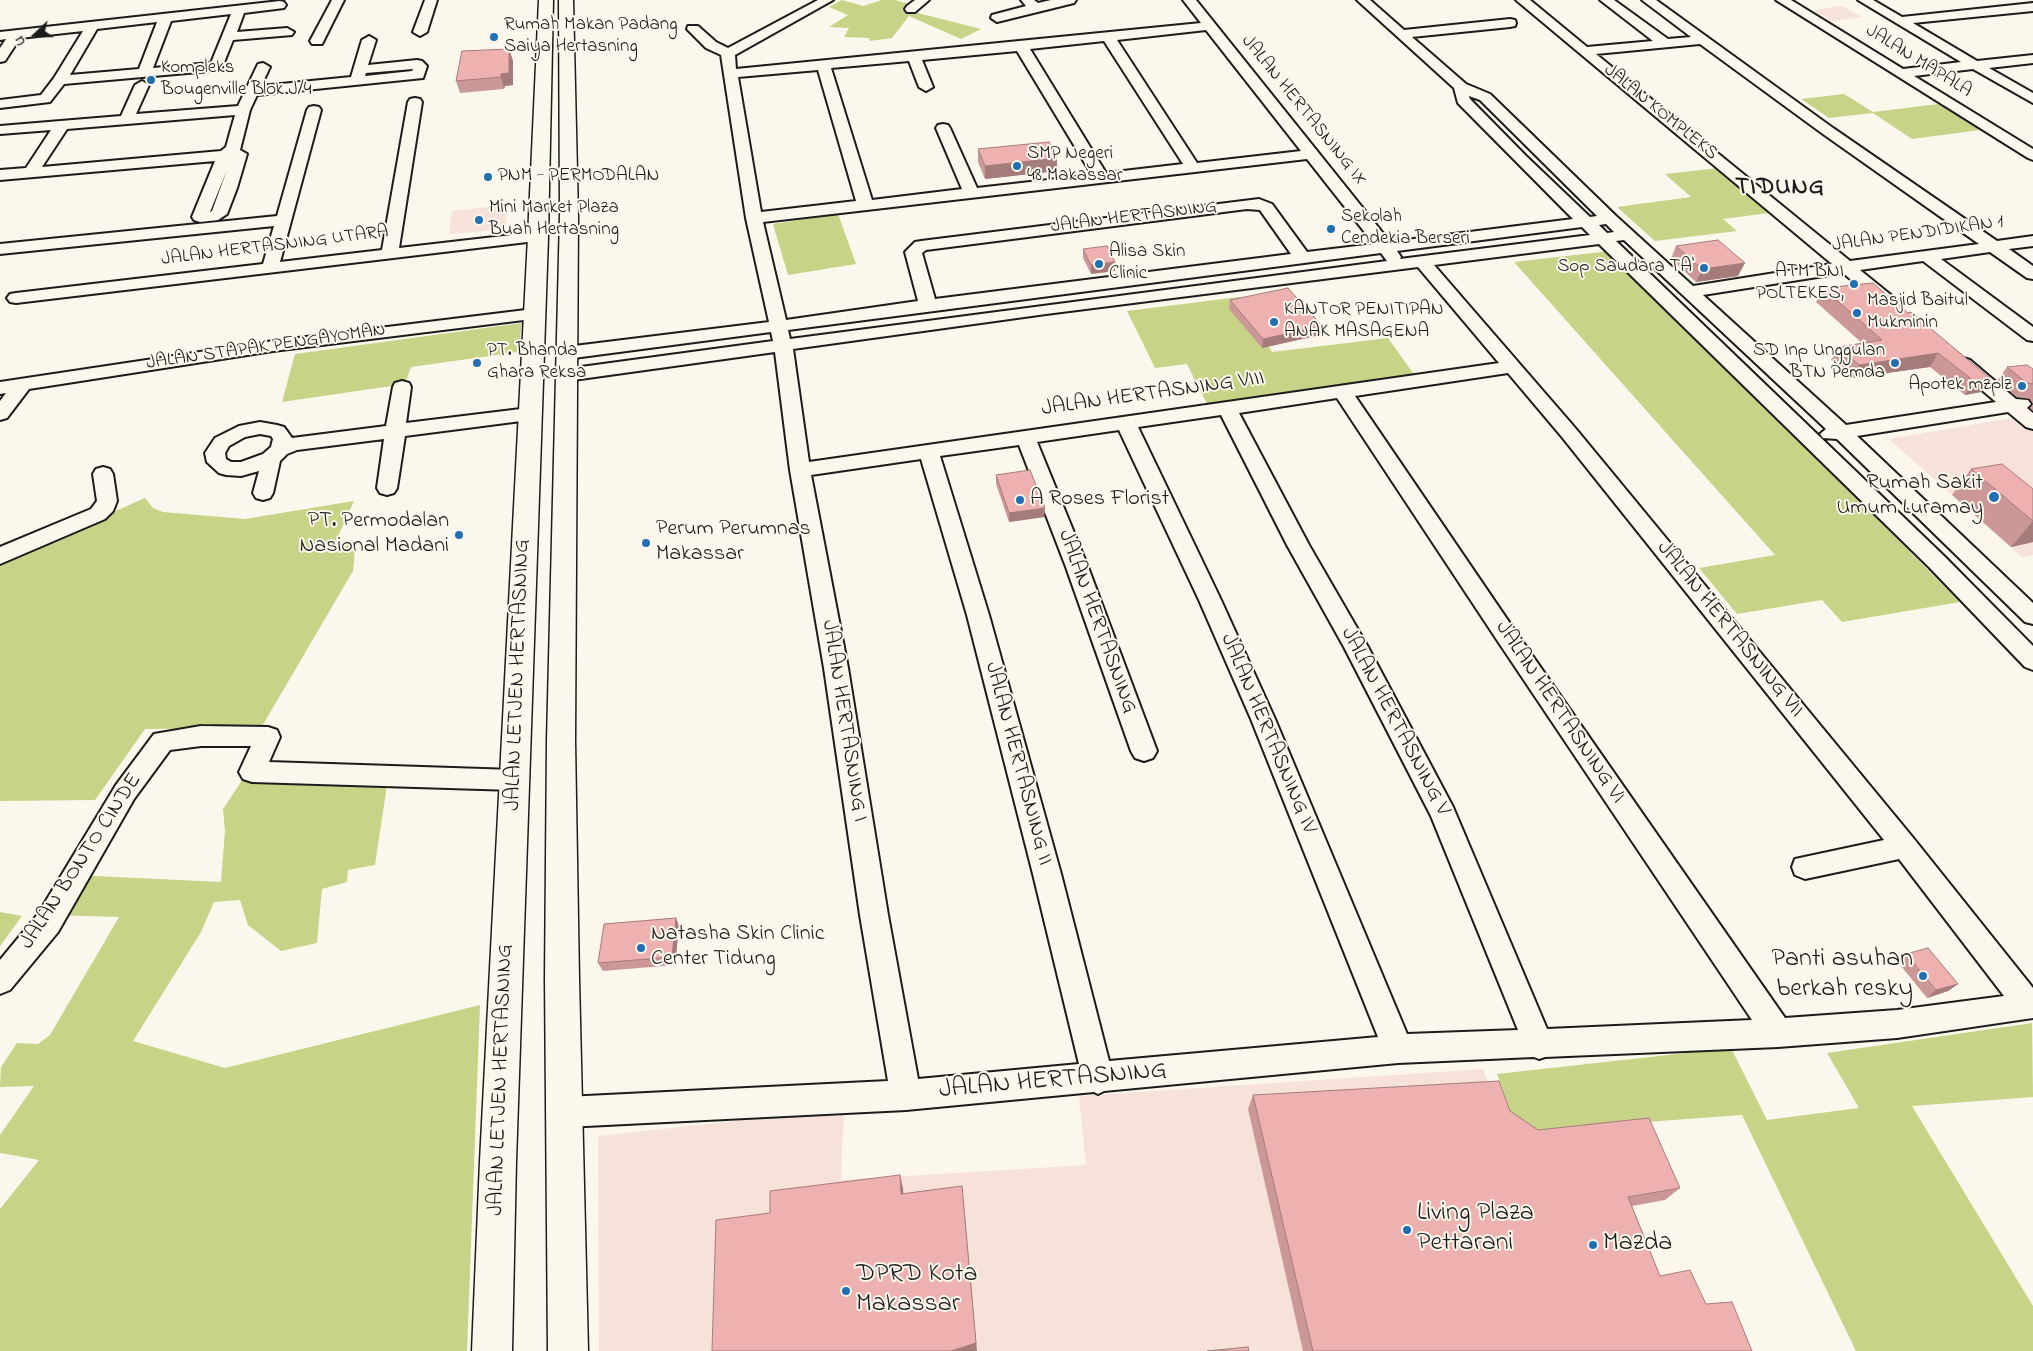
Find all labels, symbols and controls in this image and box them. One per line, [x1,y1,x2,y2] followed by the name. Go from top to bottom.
[10,10,60,60] north arrow
[504,15,678,59] place label: Rumah Makan Padang Saiya Hertasning
[1861,20,1975,104] street label: JALAN MAPALA
[488,31,500,43] marker: Rumah Makan Padang Saiya Hertasning
[1235,31,1371,191] street label: JALAN HERTASNING IX
[9,33,32,48] text: U
[161,58,312,102] place label: Kompleks Bougenville Blok J/4
[1598,60,1722,166] street label: JALAN KOMPLEKS
[145,74,157,86] marker: Kompleks Bougenville Blok J/4
[1027,144,1123,188] place label: SMP Negeri 48 Makassar
[1011,160,1023,172] marker: SMP Negeri 48 Makassar
[498,166,659,188] place label: PNM - PERMODALAN
[482,171,494,183] marker: PNM - PERMODALAN
[1735,175,1825,203] district label: TIDUNG
[1050,196,1218,240] street label: JALAN HERTASNING
[489,198,619,242] place label: Mini Market Plaza Buah Hertasning
[1341,207,1470,251] place label: Sekolah Cendekia Berseri
[1831,212,2005,258] street label: JALAN PENDIDIKAN 1
[473,214,485,226] marker: Mini Market Plaza Buah Hertasning
[160,222,390,272] street label: JALAN HERTASNING UTARA
[1325,223,1337,235] marker: Sekolah Cendekia Berseri
[1109,242,1185,286] place label: Alisa Skin Clinic
[1557,257,1694,279] place label: Sop Saudara TA'
[1093,258,1105,270] marker: Alisa Skin Clinic
[1698,262,1710,274] marker: Sop Saudara TA'
[1756,262,1844,306] place label: ATM BNI POLTEKES,
[1848,278,1860,290] marker: ATM BNI POLTEKES,
[1867,291,1968,335] place label: Masjid Baitul Mukminin
[1284,300,1444,344] place label: KANTOR PENITIPAN ANAK MASAGENA
[1851,307,1863,319] marker: Masjid Baitul Mukminin
[1268,316,1280,328] marker: KANTOR PENITIPAN ANAK MASAGENA
[145,320,387,376] street label: JALAN STAPAK PENGAYOMAN
[487,341,586,385] place label: PT. Bhanda Ghara Reksa
[1753,341,1885,385] place label: SD Inp Unggulan BTN Pemda
[471,357,483,369] marker: PT. Bhanda Ghara Reksa
[1889,357,1901,369] marker: SD Inp Unggulan BTN Pemda
[1040,366,1266,424] street label: JALAN HERTASNING VIII
[1908,375,2012,397] place label: Apotek mzplz
[2016,380,2028,392] marker: Apotek mzplz
[1836,471,1983,522] place label: Rumah Sakit Umum Luramay
[1030,487,1169,513] place label: A Roses Florist
[1987,490,2001,504] marker: Rumah Sakit Umum Luramay
[1014,494,1026,506] marker: A Roses Florist
[299,509,449,560] place label: PT. Permodalan Nasional Madani
[656,517,811,568] place label: Perum Perumnas Makassar
[1050,527,1142,717] street label: JALAN HERTASNING
[453,529,465,541] marker: PT. Permodalan Nasional Madani
[1650,536,1808,724] street label: JALAN HERTASNING VII
[640,537,652,549] marker: Perum Perumnas Makassar
[501,539,537,811] street label: JALAN LETJEN HERTASNING
[1488,617,1630,809] street label: JALAN HERTASNING VI
[814,618,872,824] street label: JALAN HERTASNING I
[1333,623,1455,821] street label: JALAN HERTASNING V
[1213,630,1321,838] street label: JALAN HERTASNING IV
[977,659,1057,869] street label: JALAN HERTASNING II
[15,769,149,955] street label: JALAN BONTO CINDE
[651,922,824,974] place label: Natasha Skin Clinic Center Tidung
[635,942,647,954] marker: Natasha Skin Clinic Center Tidung
[484,944,520,1216] street label: JALAN LETJEN HERTASNING
[1771,945,1913,1006] place label: Panti asuhan berkah resky
[1917,970,1929,982] marker: Panti asuhan berkah resky
[938,1056,1168,1108] street label: JALAN HERTASNING
[1417,1199,1534,1260] place label: Living Plaza Pettarani
[1401,1224,1413,1236] marker: Living Plaza Pettarani
[1603,1229,1672,1261] place label: Mazda
[1587,1239,1599,1251] marker: Mazda
[856,1260,977,1322] place label: DPRD Kota Makassar
[840,1285,852,1297] marker: DPRD Kota Makassar

